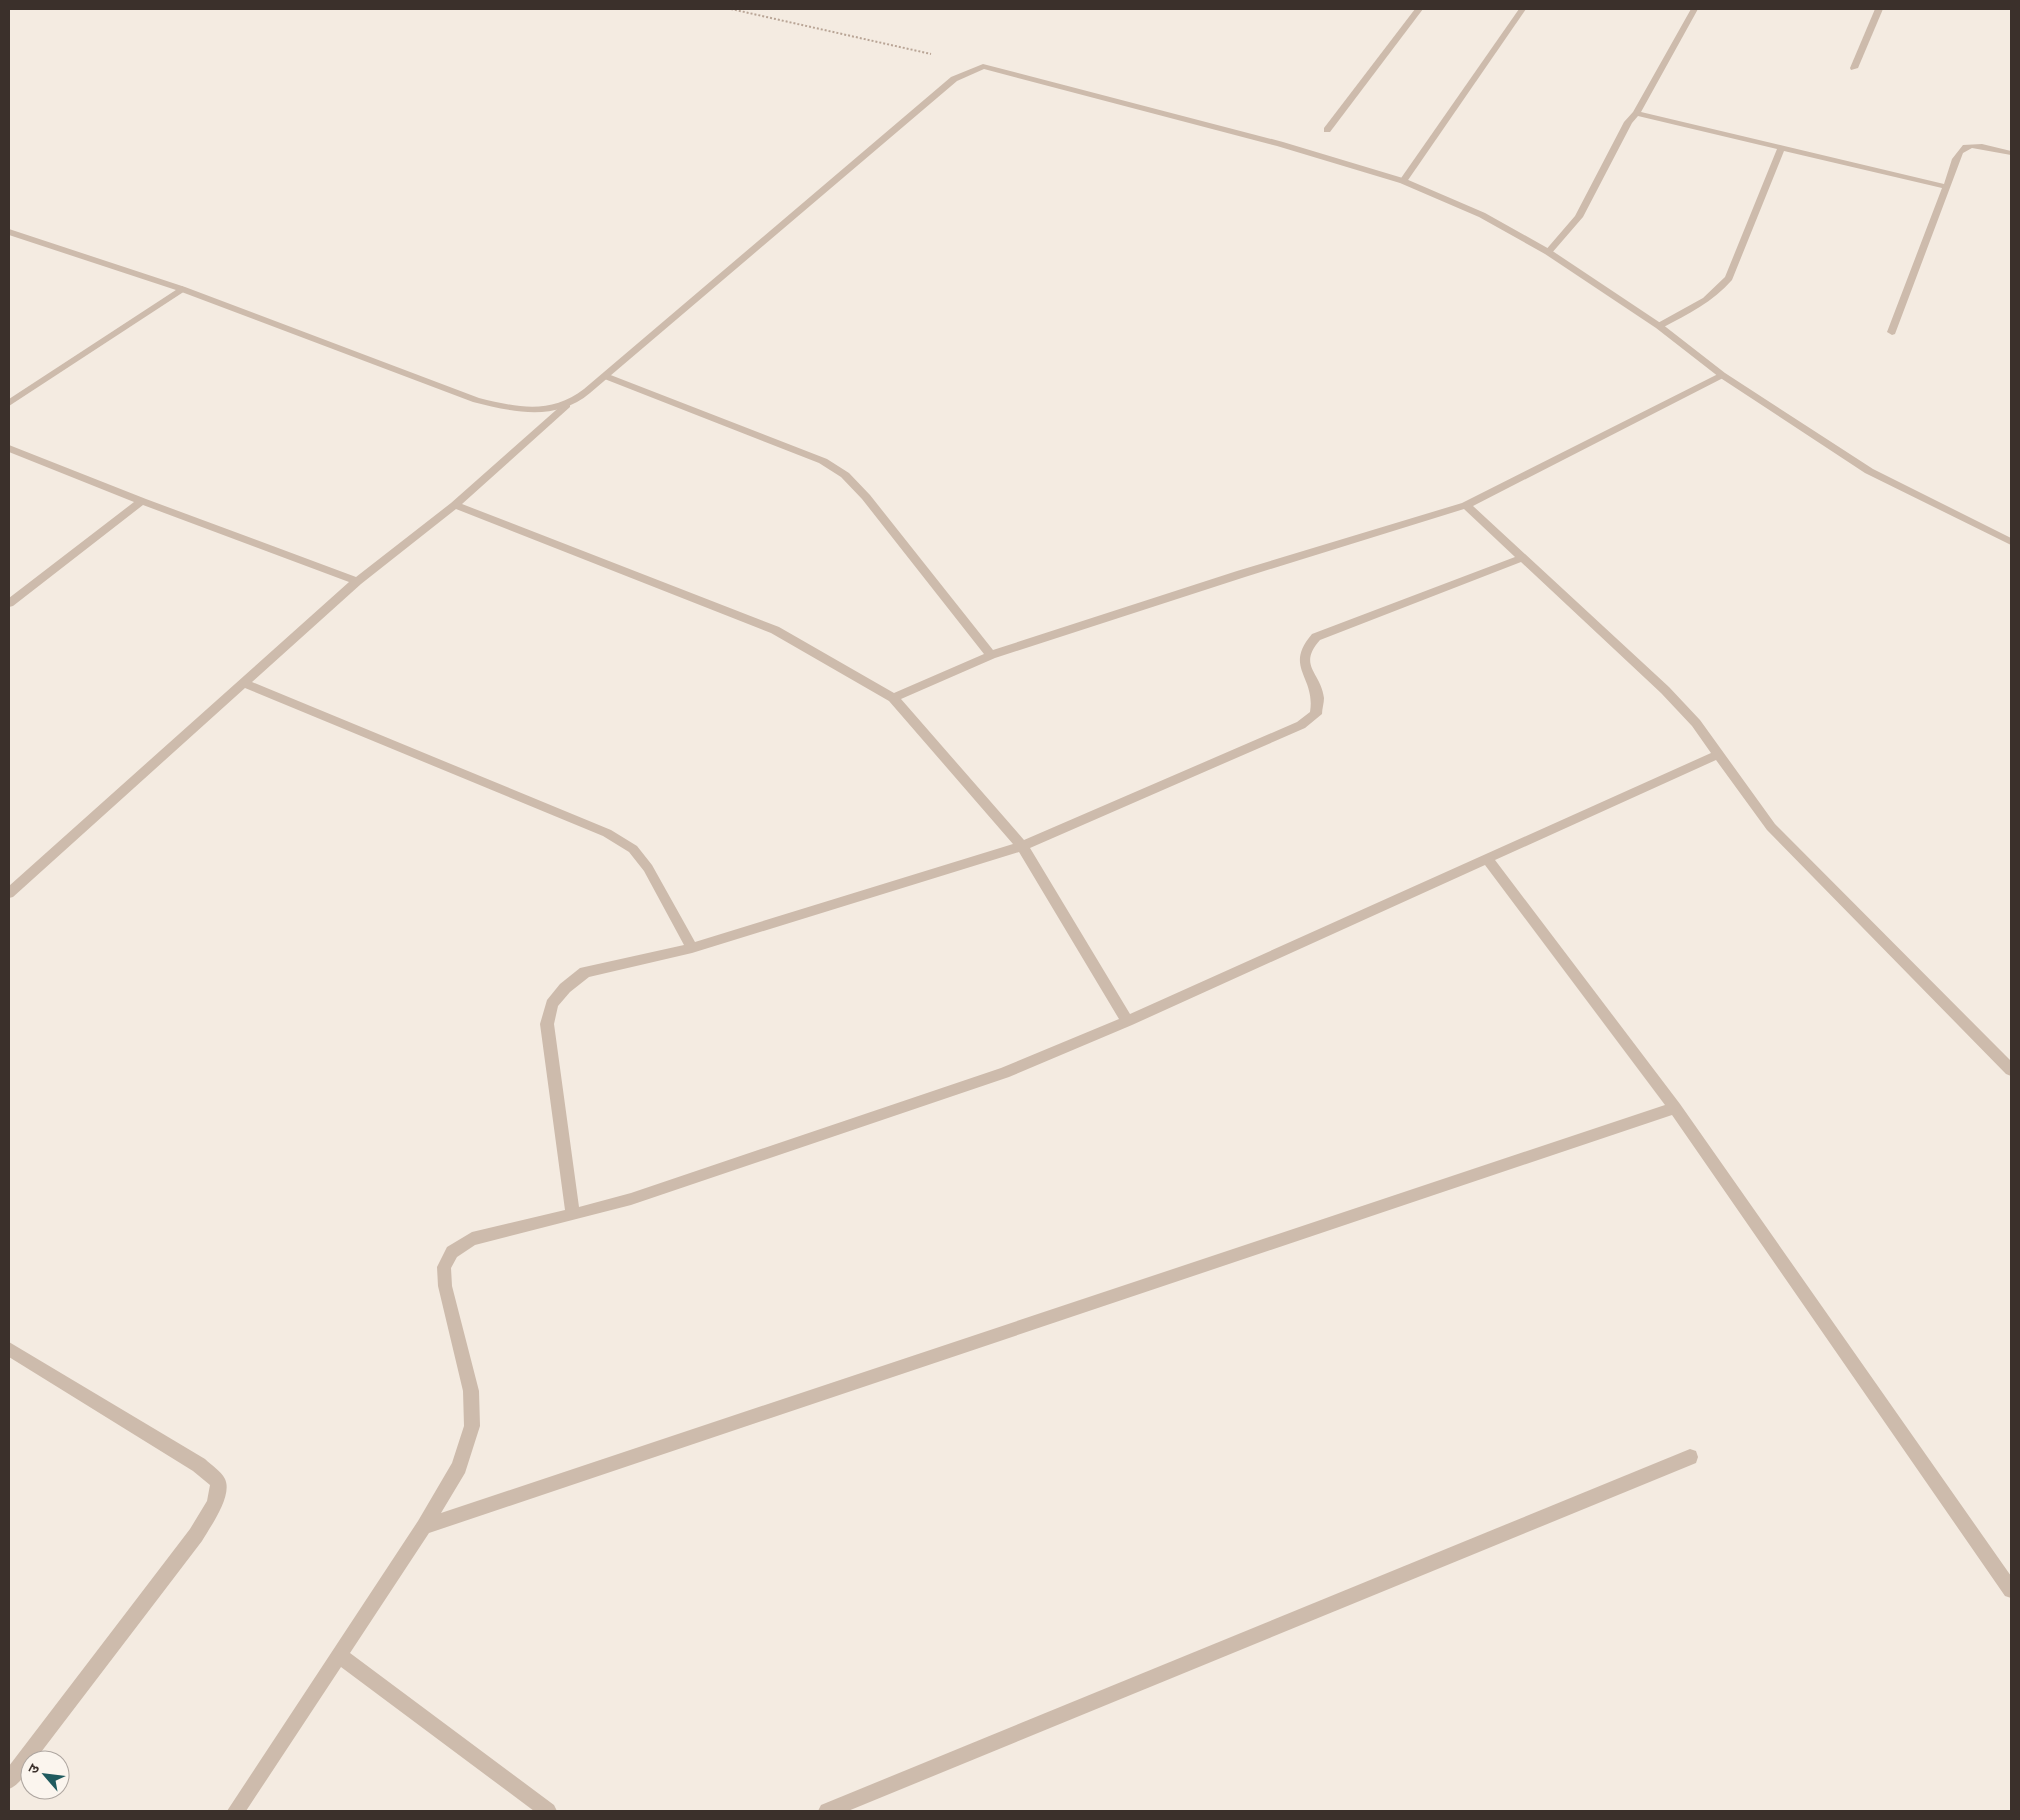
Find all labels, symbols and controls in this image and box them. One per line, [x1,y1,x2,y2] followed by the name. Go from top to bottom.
[20,1750,70,1800] north arrow
[24,1760,44,1777] text: उ

